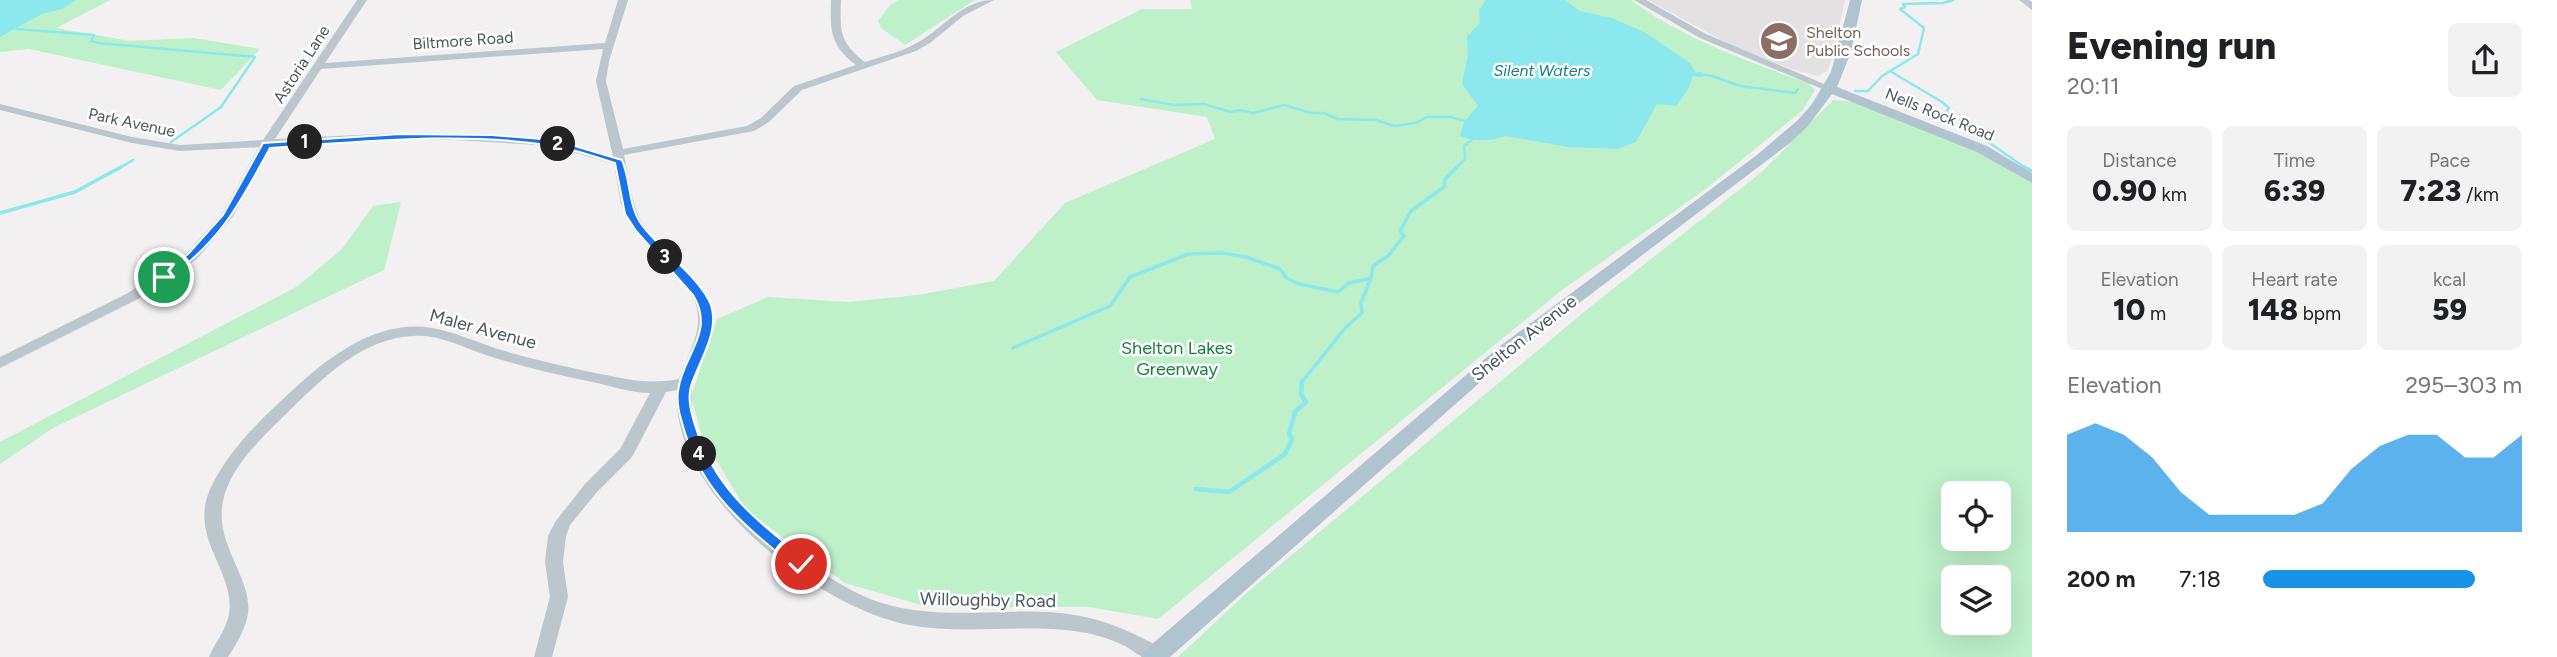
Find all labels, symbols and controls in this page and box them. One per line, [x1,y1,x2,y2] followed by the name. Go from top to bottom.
[1758,20,1800,62] school or university icon: Shelton Public Schools
[269,22,334,107] street label: Astoria Lane
[1806,23,1910,60] place label: Shelton Public Schools
[2067,23,2276,69] text: Evening run
[2448,23,2522,97] button: share
[412,28,514,53] street label: Biltmore Road
[1494,61,1591,80] water label: Silent Waters
[2067,72,2119,100] text: 20:11
[1882,84,1997,145] street label: Nells Rock Road
[87,104,177,141] street label: Park Avenue
[288,124,322,160] pin: 1
[540,127,576,162] pin: 2
[300,130,309,153] text: 1
[552,132,563,155] text: 2
[2102,149,2177,172] text: Distance
[2274,149,2315,172] text: Time
[2429,149,2470,172] text: Pace
[2092,172,2157,209] text: 0.90
[2264,172,2325,209] text: 6:39
[2400,172,2461,209] text: 7:23
[2157,183,2187,206] text: km
[2461,183,2499,206] text: /km
[648,240,682,274] pin: 3
[659,245,670,268] text: 3
[134,247,194,307] pin
[145,258,183,296] icon: arrive
[2100,268,2179,291] text: Elevation
[2251,268,2338,291] text: Heart rate
[2433,268,2466,291] text: kcal
[1467,290,1581,386] street label: Shelton Avenue
[2113,291,2145,328] text: 10
[2248,291,2298,328] text: 148
[2432,291,2467,328] text: 59
[2145,302,2166,325] text: m
[2298,302,2341,325] text: bpm
[427,304,539,354] street label: Maler Avenue
[1121,337,1233,380] park label: Shelton Lakes Greenway
[2067,371,2162,399] text: Elevation
[2405,371,2522,399] text: 295–303 m
[682,436,716,472] pin: 4
[692,442,705,465] text: 4
[1941,481,2011,635] map controls
[1941,481,2011,551] button: locate
[771,534,831,594] pin
[782,545,820,583] icon: check
[1941,565,2011,635] button: layers
[2067,565,2136,593] text: 200 m
[2179,565,2221,593] text: 7:18
[920,588,1056,612] street label: Willoughby Road

